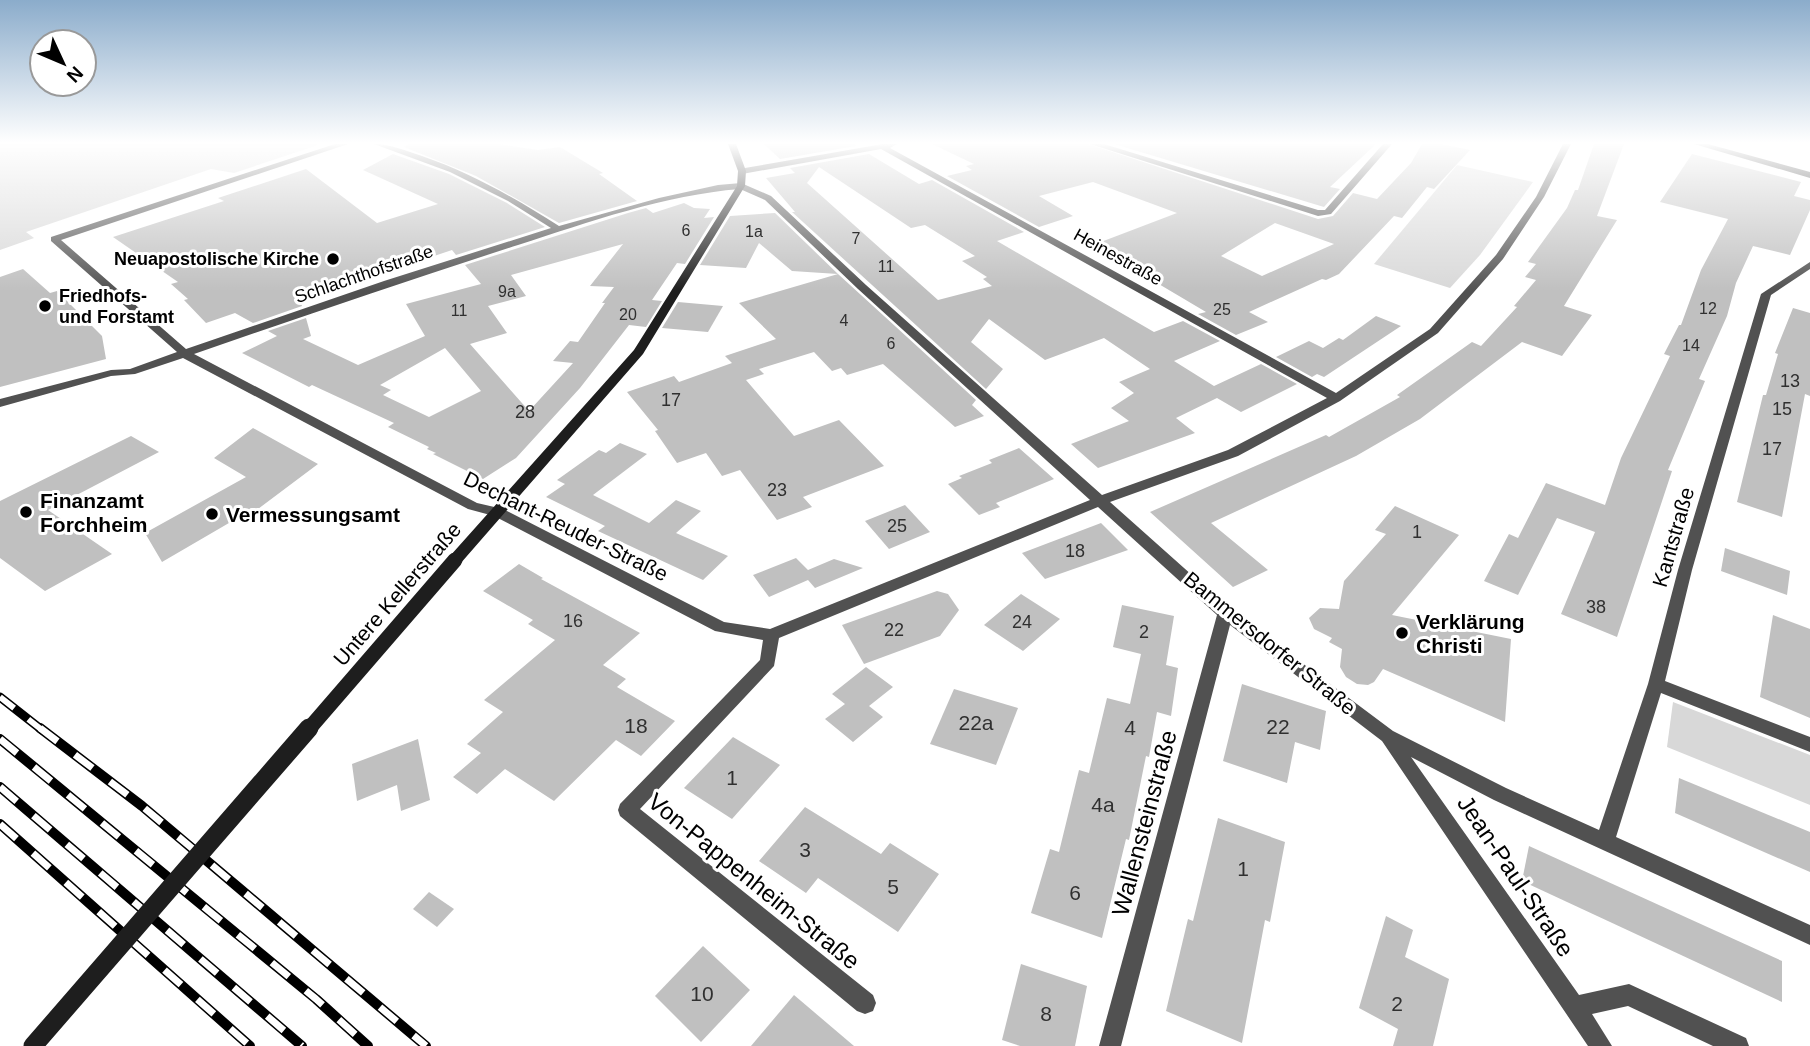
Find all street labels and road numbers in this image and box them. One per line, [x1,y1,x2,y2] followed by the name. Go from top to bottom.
[1070,224,1166,290] street label: Heinestraße
[292,241,436,307] street label: Schlachthofstraße
[460,467,672,585] street label: Dechant-Reuder-Straße
[1648,484,1698,590] street label: Kantstraße
[329,518,465,670] street label: Untere Kellerstraße
[1180,567,1360,719] street label: Bammersdorfer Straße
[1106,727,1182,919] street label: Wallensteinstraße
[643,787,865,975] street label: Von-Pappenheim-Straße
[1452,790,1580,962] street label: Jean-Paul-Straße

